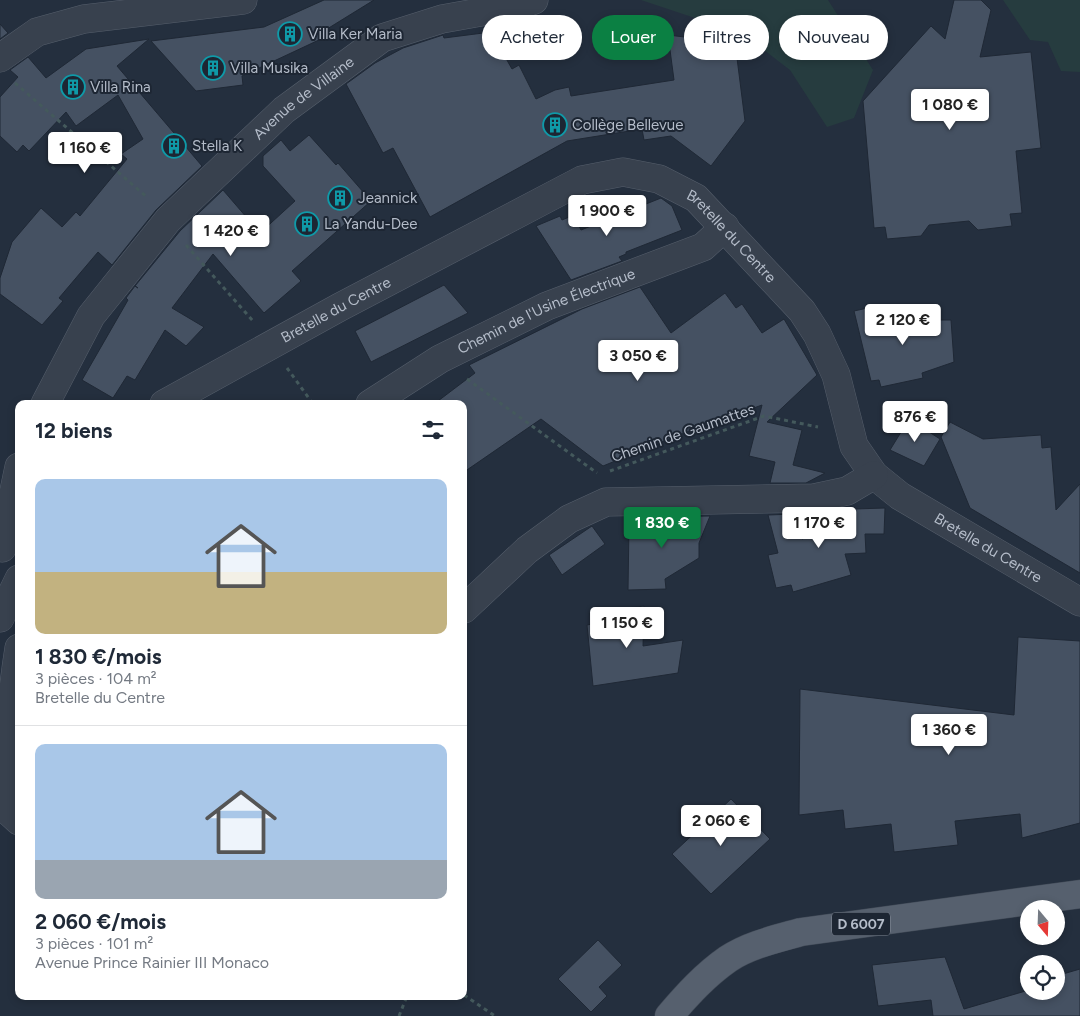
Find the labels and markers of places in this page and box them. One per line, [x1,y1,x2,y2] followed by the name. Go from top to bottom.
[277,21,303,47] building icon: Villa Ker Maria
[308,25,402,43] place label: Villa Ker Maria
[200,55,226,81] building icon: Villa Musika
[230,59,308,77] place label: Villa Musika
[60,74,86,100] building icon: Villa Rina
[90,78,151,96] place label: Villa Rina
[904,88,996,131] pin: 1 080 €
[542,112,568,138] building icon: Collège Bellevue
[572,116,683,134] place label: Collège Bellevue
[39,132,131,174] pin: 1 160 €
[161,133,187,159] building icon: Stella K
[192,137,243,155] place label: Stella K
[327,185,353,211] building icon: Jeannick
[358,189,418,207] place label: Jeannick
[561,194,653,237] pin: 1 900 €
[294,211,320,237] building icon: La Yandu-Dee
[185,214,277,257] pin: 1 420 €
[324,215,417,233] place label: La Yandu-Dee
[857,304,949,346] pin: 2 120 €
[592,340,684,382] pin: 3 050 €
[880,400,950,443] pin: 876 €
[616,506,708,549] pin: 1 830 €
[773,506,865,549] pin: 1 170 €
[581,606,673,649] pin: 1 150 €
[903,714,995,756] pin: 1 360 €
[675,804,767,847] pin: 2 060 €

